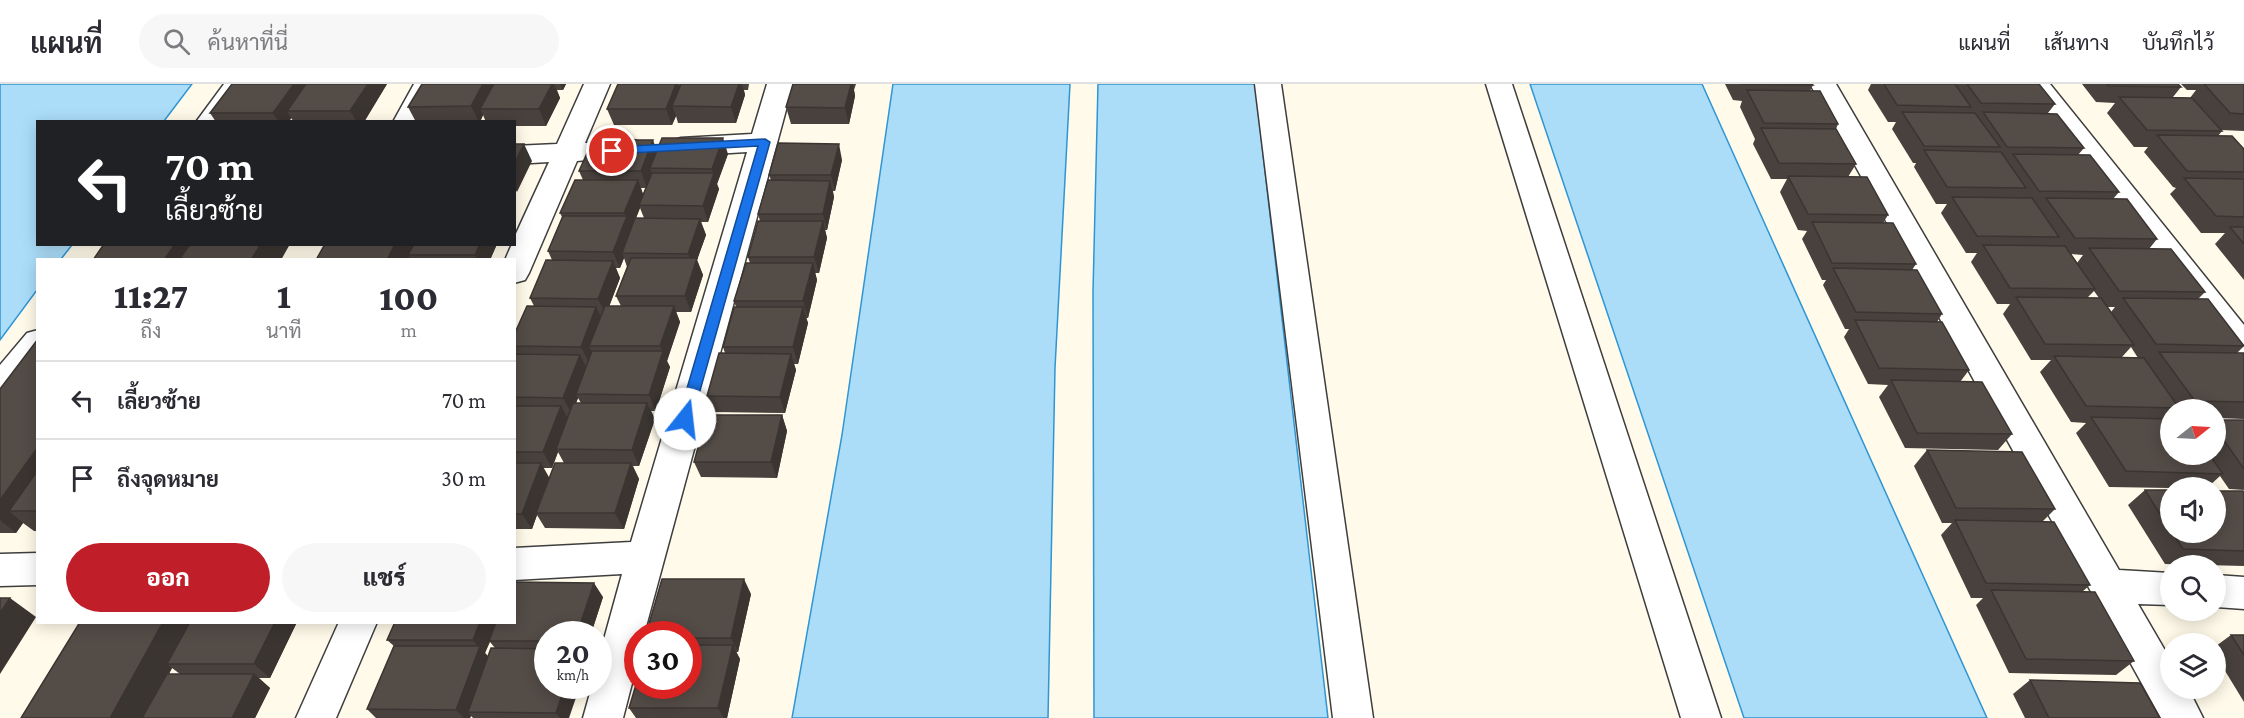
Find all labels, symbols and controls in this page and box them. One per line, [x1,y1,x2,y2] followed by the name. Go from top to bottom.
[139,14,559,68] search box
[160,25,193,58] icon: search
[30,28,103,59] text: แผนที่
[208,30,288,55] text: ค้นหาที่นี่
[1958,31,2011,55] text: แผนที่
[2044,31,2109,55] text: เส้นทาง
[2142,31,2214,55] text: บันทึกไว้
[586,125,637,176] pin
[595,134,628,167] icon: arrive
[165,142,254,189] text: 70 m
[66,144,144,222] icon: left
[165,196,263,226] text: เลี้ยวซ้าย
[114,276,188,316] text: 11:27
[277,276,291,316] text: 1
[379,278,438,318] text: 100
[401,319,417,341] text: m
[141,320,161,342] text: ถึง
[266,320,302,342] text: นาที
[66,384,99,417] icon: left
[653,387,717,451] position arrow
[442,388,486,413] text: 70 m
[117,389,201,414] text: เลี้ยวซ้าย
[2160,399,2226,465] north arrow
[2160,399,2226,699] map controls
[66,462,99,495] icon: arrive
[441,466,486,491] text: 30 m
[117,467,219,492] text: ถึงจุดหมาย
[2160,477,2226,543] button: sound
[66,543,270,612] button: ออก
[282,543,486,612] button: แชร์
[2160,555,2226,621] button: search
[624,621,702,699] speed limit sign: 30
[2160,633,2226,699] button: layers
[556,636,590,669] text: 20
[557,667,589,683] text: km/h

